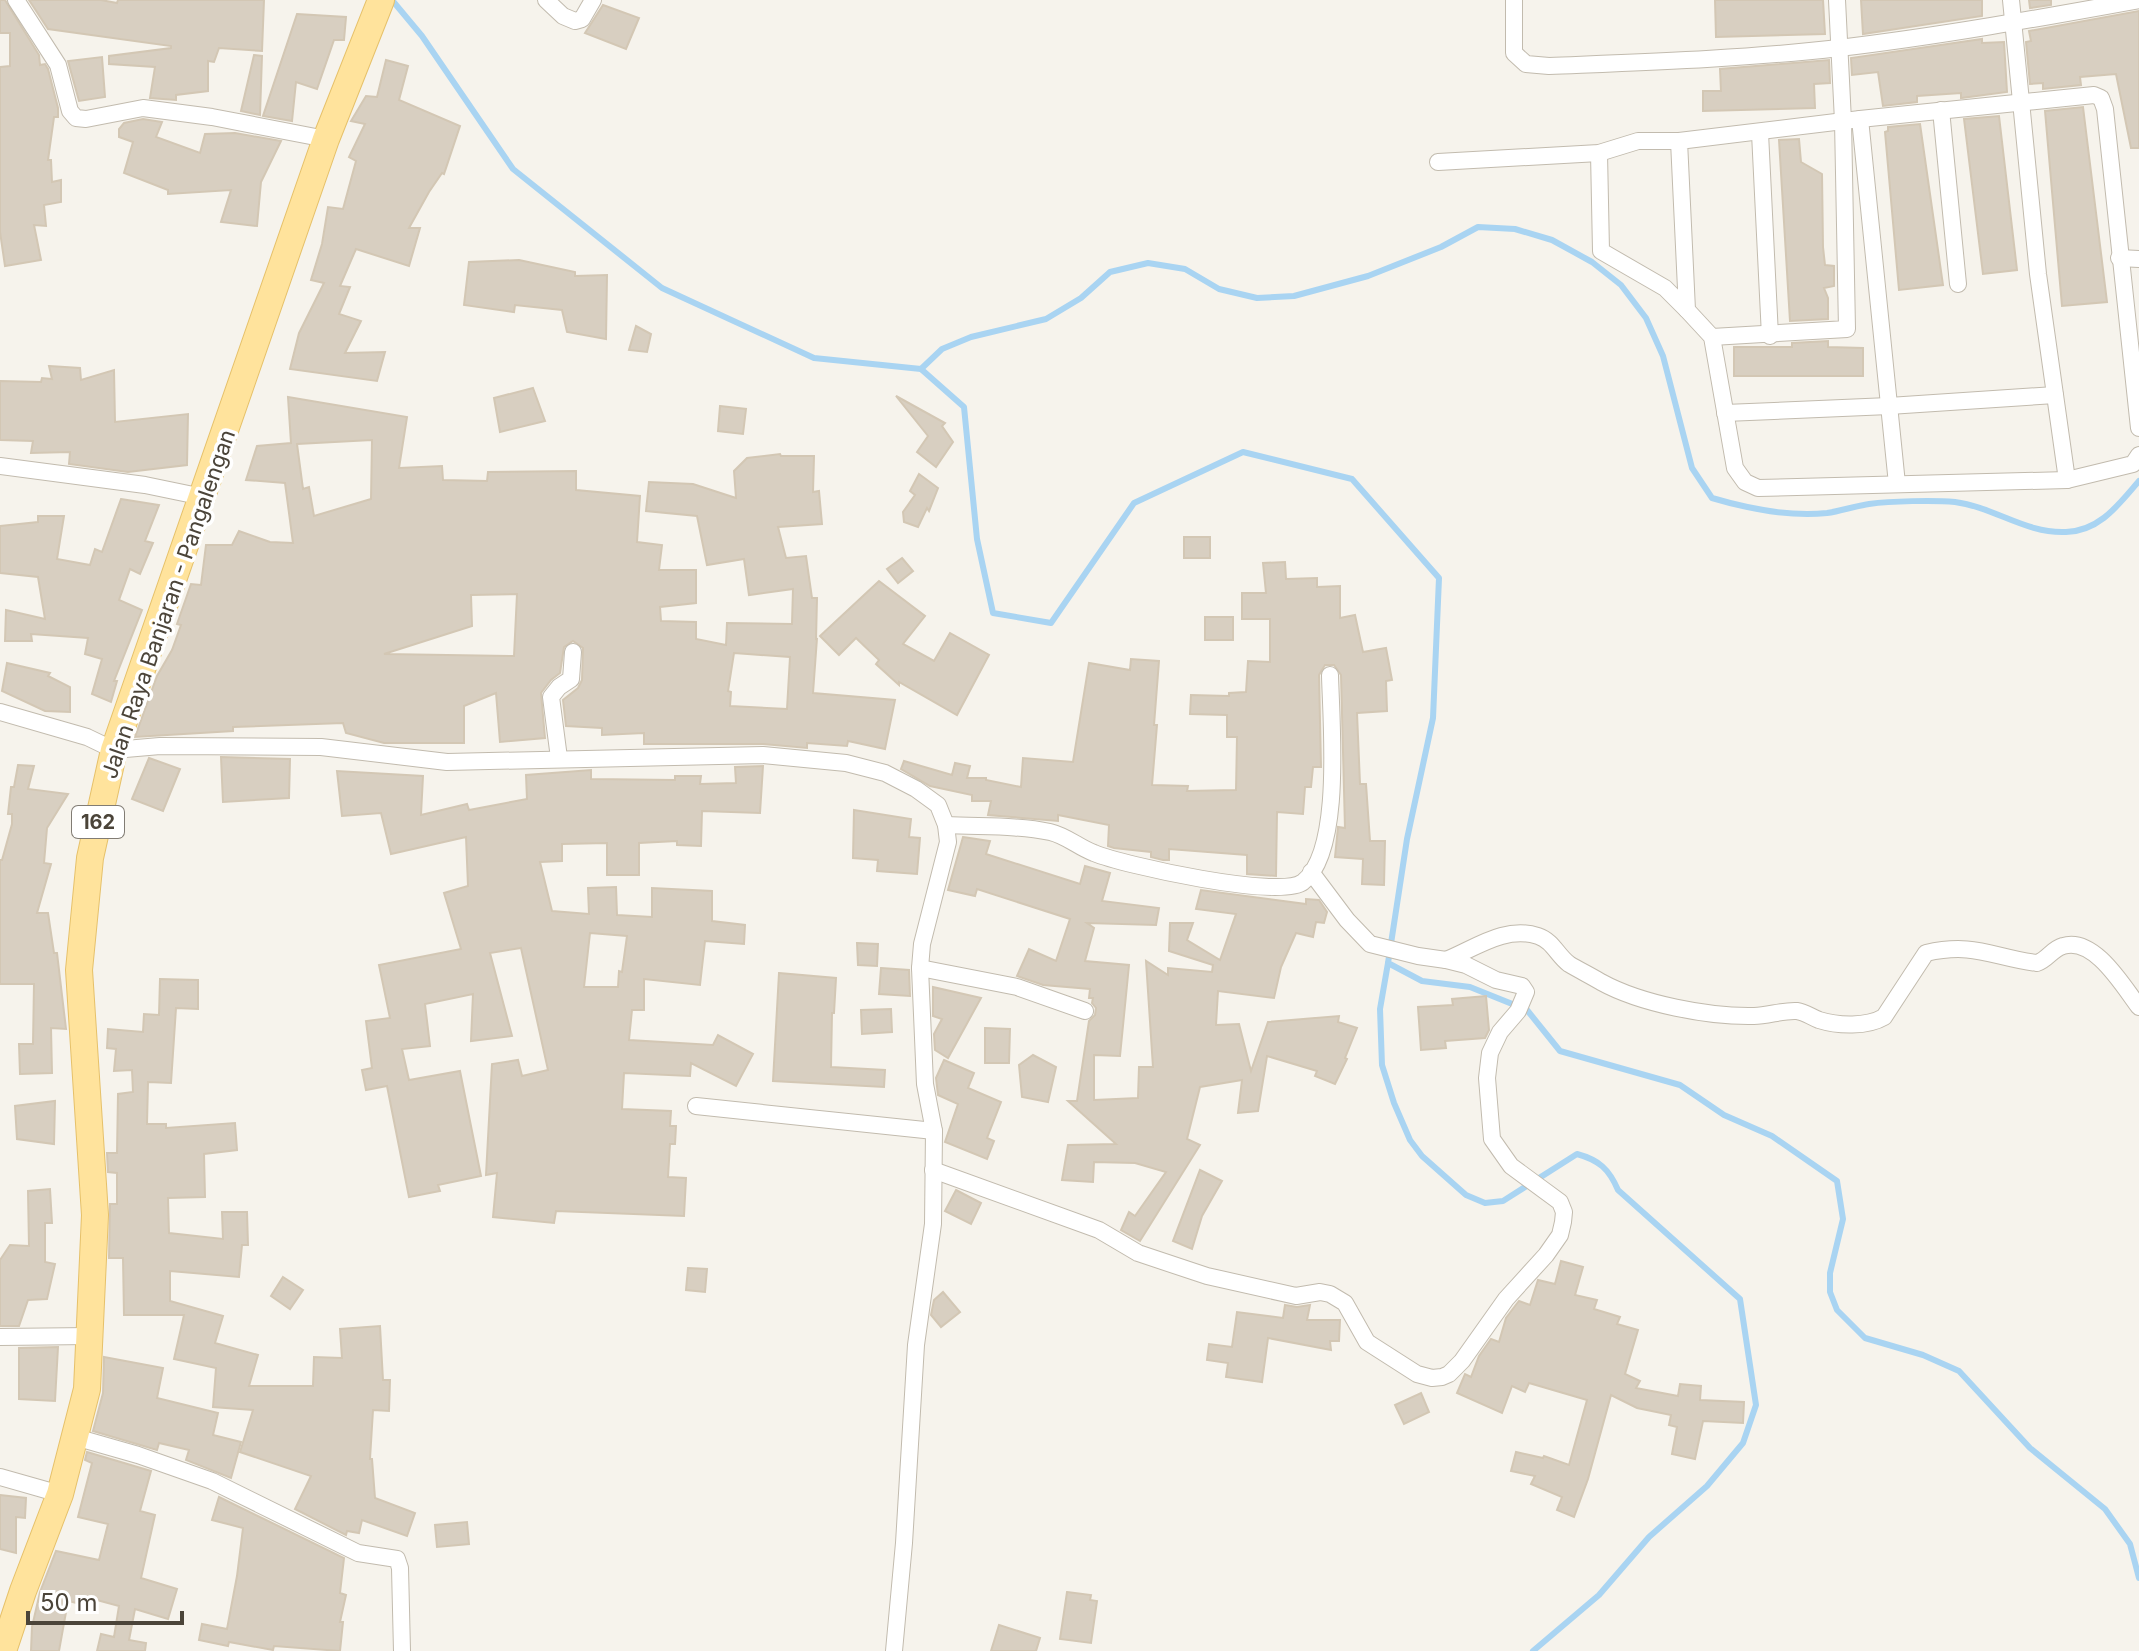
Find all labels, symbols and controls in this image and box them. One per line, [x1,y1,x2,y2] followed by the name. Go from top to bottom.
[96,426,240,782] street label: Jalan Raya Banjaran - Pangalengan
[72,806,124,838] road number: 162
[28,1575,182,1625] scale bar
[40,1588,98,1617] text: 50 m

